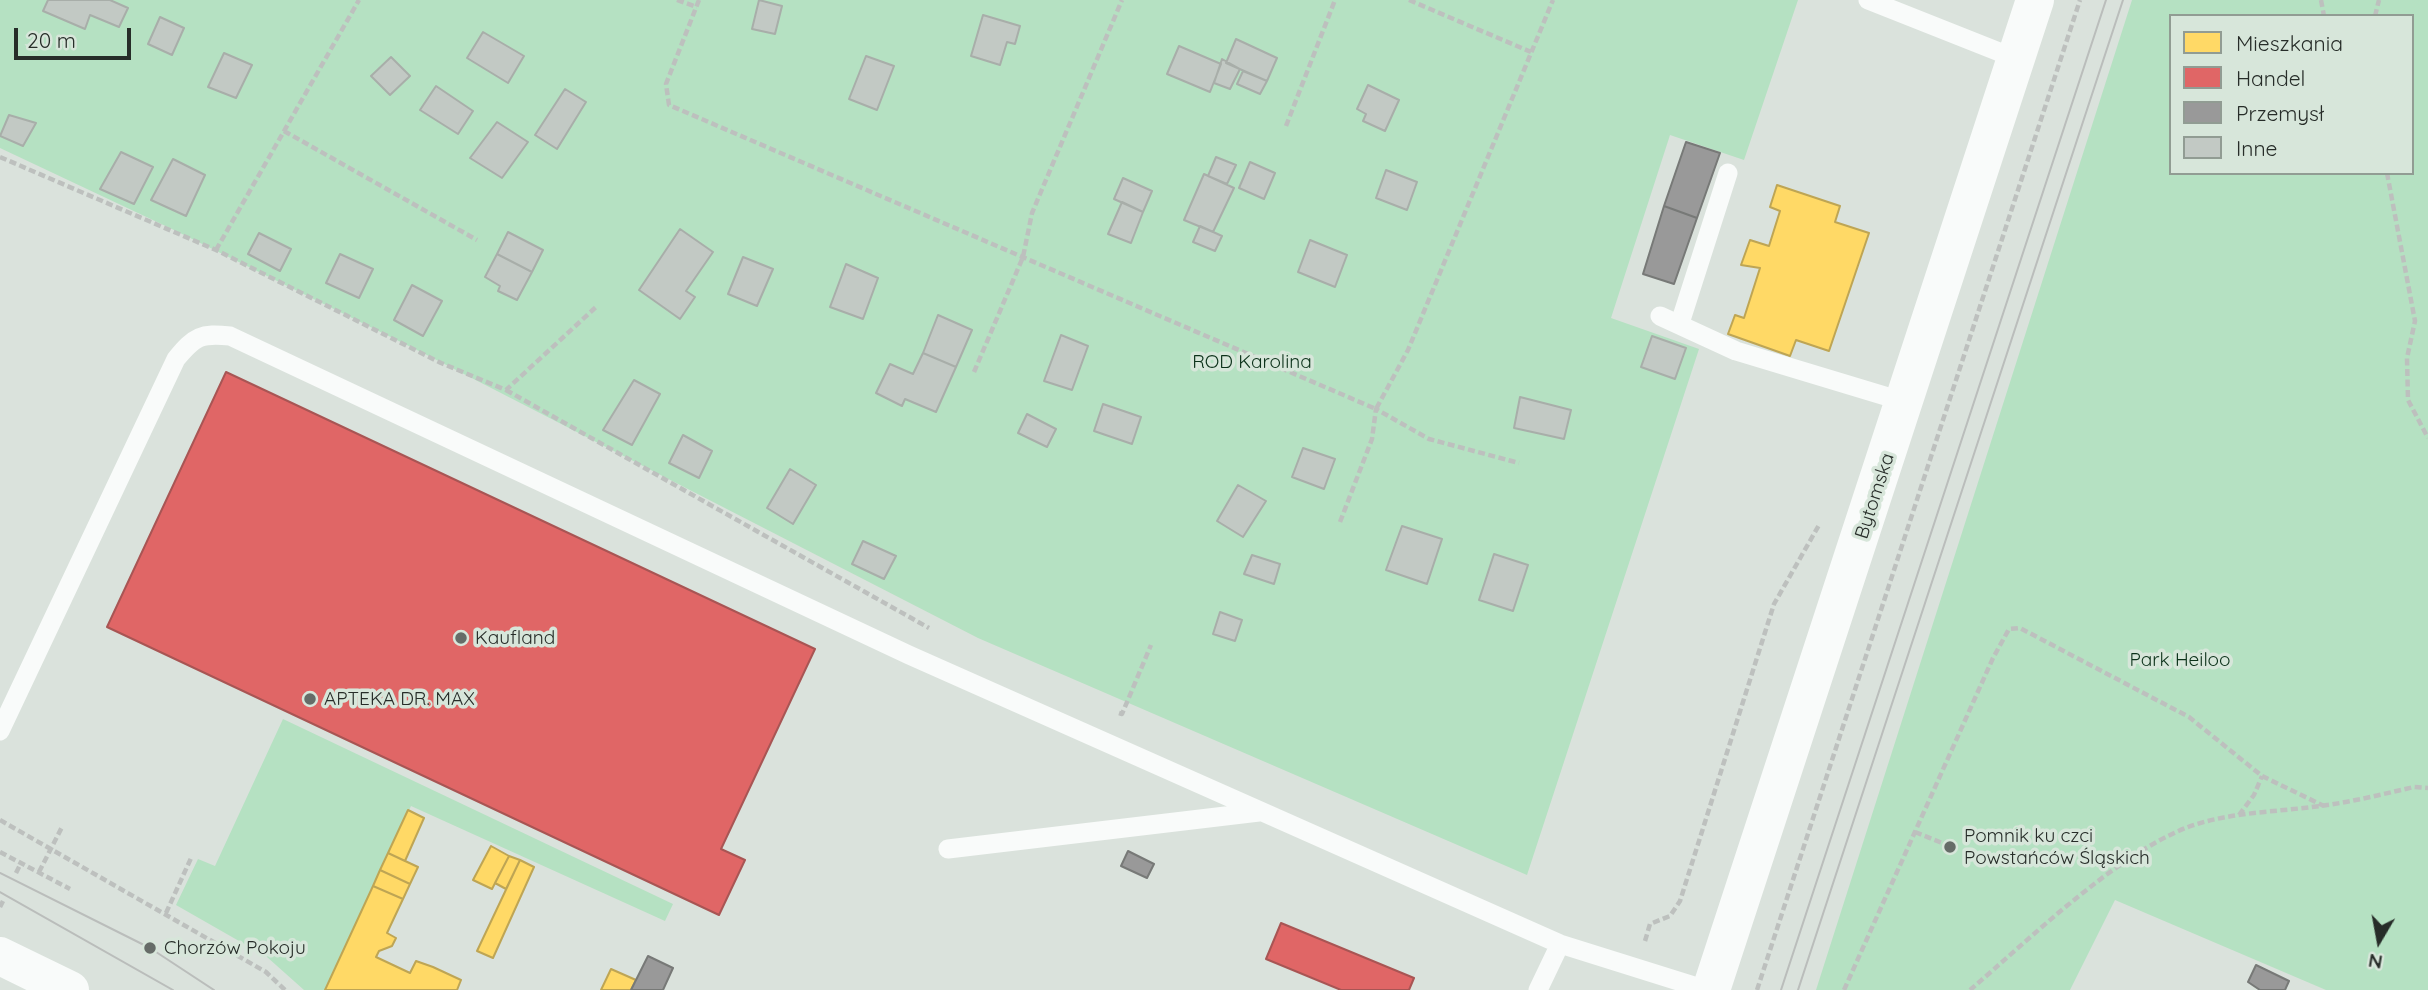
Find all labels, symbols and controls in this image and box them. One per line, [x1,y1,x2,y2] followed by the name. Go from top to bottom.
[18,14,135,58] scale bar
[2169,14,2414,175] legend
[27,27,76,53] text: 20 m
[2236,30,2343,56] text: Mieszkania
[2236,65,2305,91] text: Handel
[2236,100,2324,126] text: Przemysł
[2236,135,2277,161] text: Inne
[1192,351,1312,373] park label: ROD Karolina
[1850,450,1900,542] street label: Bytomska
[475,627,555,649] place label: Kaufland
[453,630,469,646] marker: Kaufland
[2129,649,2231,671] park label: Park Heiloo
[324,688,475,710] place label: APTEKA DR. MAX
[302,691,318,707] marker: APTEKA DR. MAX
[1964,825,2150,869] place label: Pomnik ku czci Powstańców Śląskich
[1942,839,1958,855] marker: Pomnik ku czci Powstańców Śląskich
[2344,906,2414,976] north arrow
[164,937,306,959] place label: Chorzów Pokoju
[142,940,158,956] marker: Chorzów Pokoju
[2366,949,2384,975] text: N

